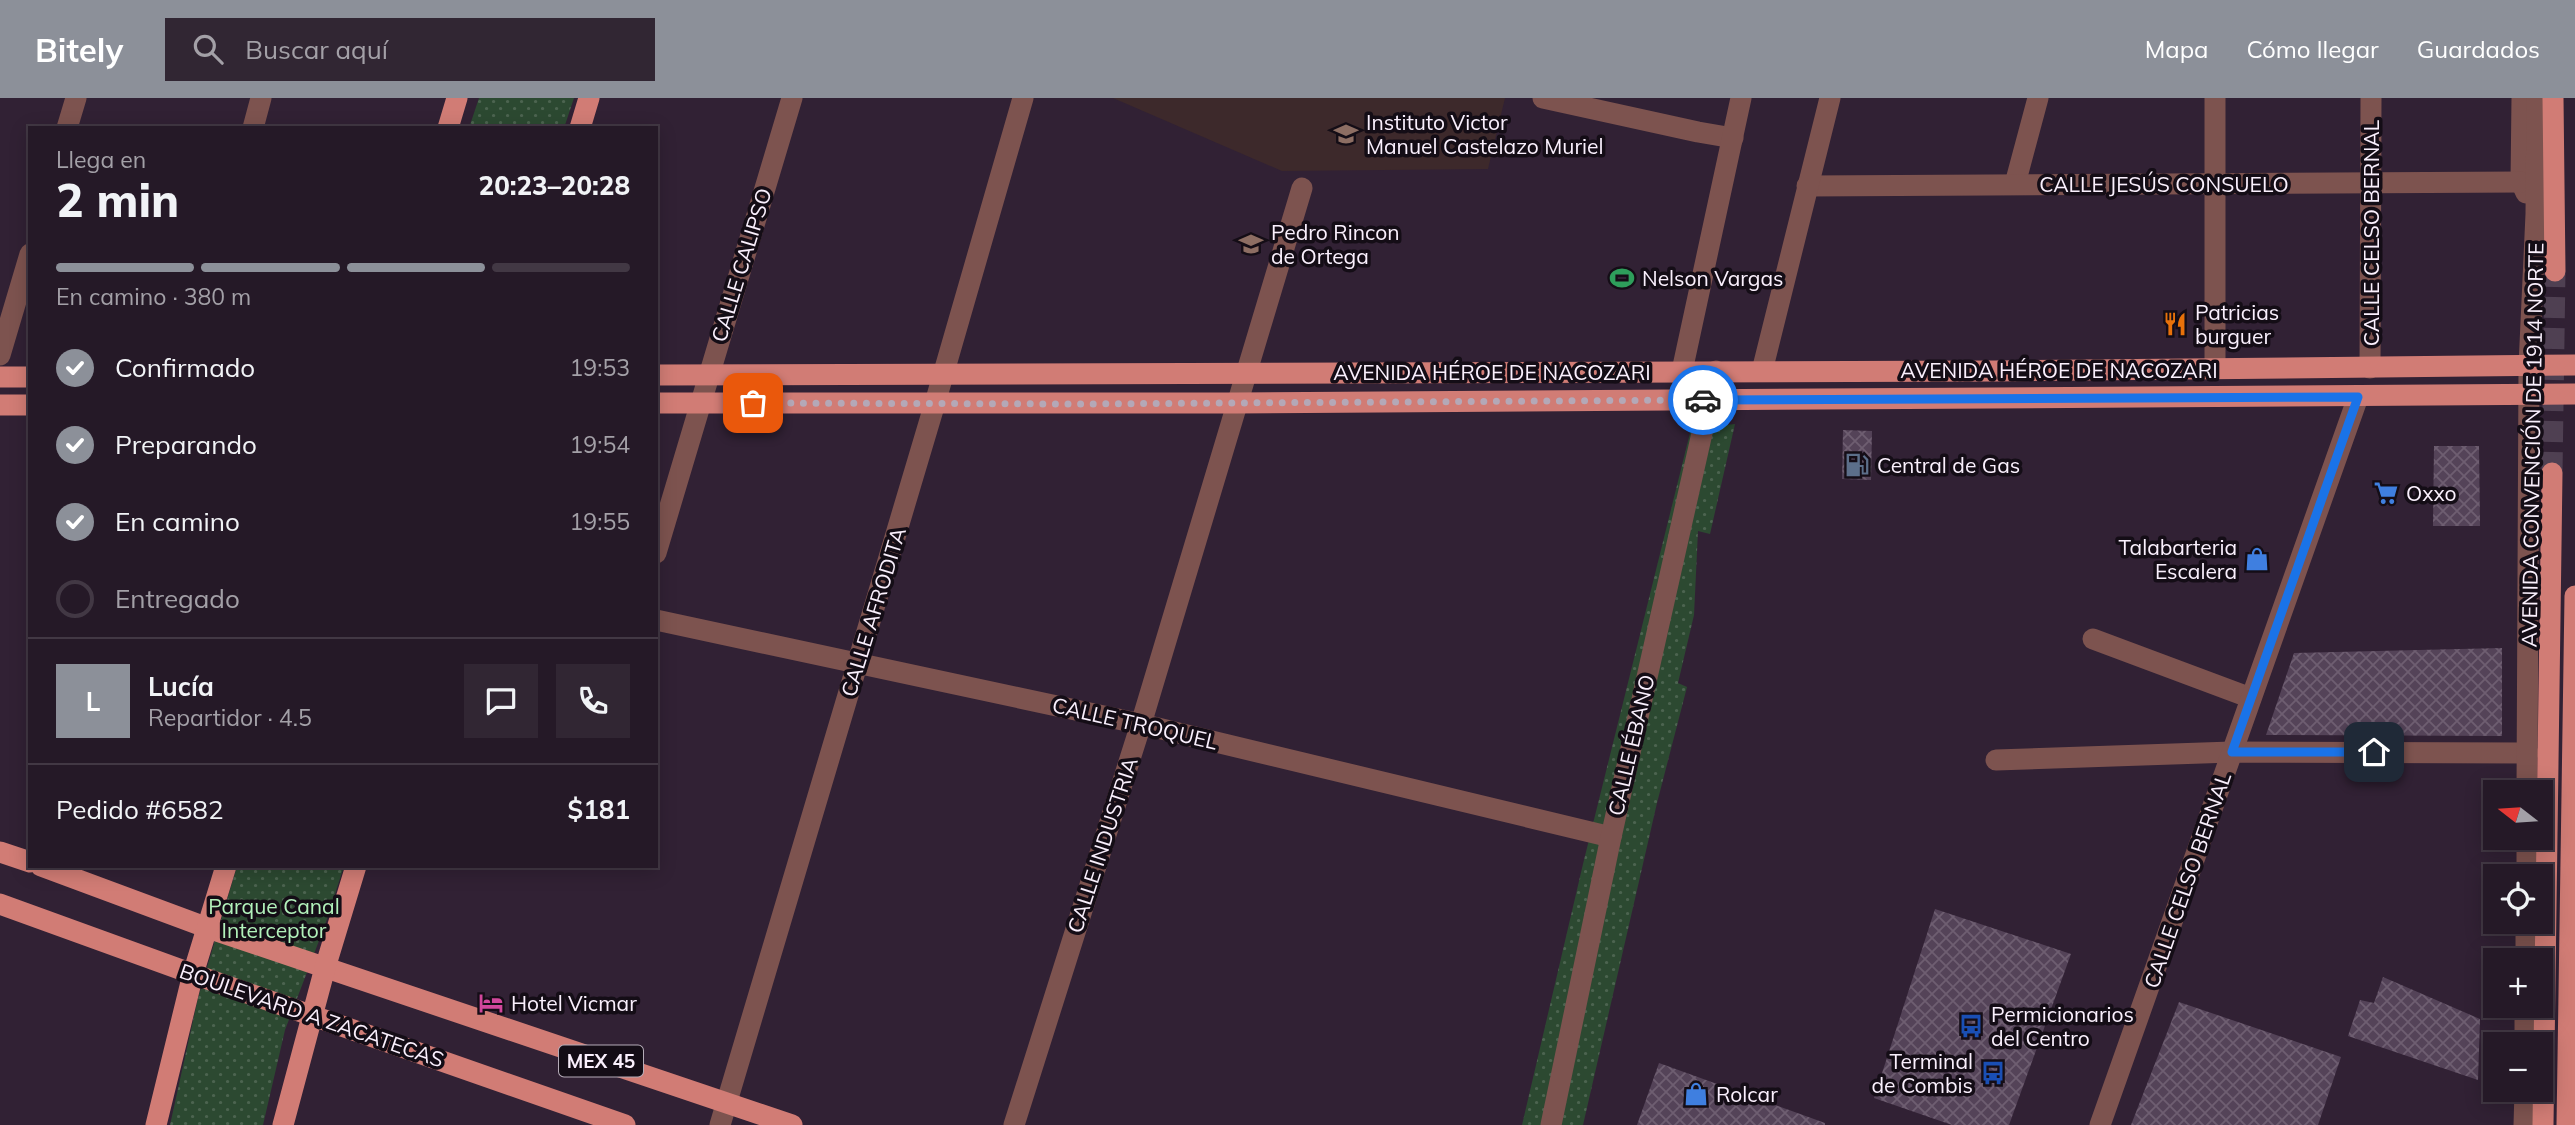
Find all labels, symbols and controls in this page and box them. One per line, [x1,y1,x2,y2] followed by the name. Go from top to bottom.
[165,18,655,81] search box
[35,29,123,70] text: Bitely
[189,30,227,68] icon: search
[245,33,388,66] text: Buscar aquí
[2145,34,2208,64] text: Mapa
[2246,34,2379,64] text: Cómo llegar
[2417,34,2540,64] text: Guardados
[1366,109,1603,159] place label: Instituto Victor Manuel Castelazo Muriel
[2358,119,2384,346] street label: CALLE CELSO BERNAL
[1332,120,1360,148] school or university icon: Instituto Victor Manuel Castelazo Muriel
[56,145,146,174] text: Llega en
[479,169,630,202] text: 20:23–20:28
[56,171,179,229] text: 2 min
[2039,171,2289,197] street label: CALLE JESÚS CONSUELO
[705,185,777,345] street label: CALLE CALIPSO
[1271,219,1400,269] place label: Pedro Rincon de Ortega
[1237,230,1265,258] school or university icon: Pedro Rincon de Ortega
[2515,242,2549,648] street label: AVENIDA CONVENCIÓN DE 1914 NORTE
[1608,264,1636,292] sports icon: Nelson Vargas
[1642,265,1784,291] place label: Nelson Vargas
[56,282,251,311] text: En camino · 380 m
[2195,299,2279,349] place label: Patricias burguer
[2161,310,2189,338] restaurant icon: Patricias burguer
[56,349,94,387] icon: check
[115,351,255,384] text: Confirmado
[570,353,630,382] text: 19:53
[1900,357,2218,383] street label: AVENIDA HÉROE DE NACOZARI
[1333,359,1651,385] street label: AVENIDA HÉROE DE NACOZARI
[1668,365,1738,435] courier
[723,373,783,433] pin
[1684,381,1722,419] icon: car
[734,384,772,422] icon: bag
[56,426,94,464] icon: check
[115,428,257,461] text: Preparando
[570,430,630,459] text: 19:54
[1843,451,1871,479] fuel station icon: Central de Gas
[1877,452,2020,478] place label: Central de Gas
[2372,479,2400,507] supermarket icon: Oxxo
[2406,480,2456,506] place label: Oxxo
[56,503,94,541] icon: check
[115,505,240,538] text: En camino
[570,507,630,536] text: 19:55
[835,524,911,700] street label: CALLE AFRODITA
[2118,534,2237,584] place label: Talabarteria Escalera
[2243,545,2271,573] shop icon: Talabarteria Escalera
[115,582,240,615] text: Entregado
[464,664,538,738] button: chat
[556,664,630,738] button: phone
[148,670,214,703] text: Lucía
[1602,672,1660,818] street label: CALLE ÉBANO
[86,685,100,718] text: L
[1050,691,1221,755] street label: CALLE TROQUEL
[148,703,312,732] text: Repartidor · 4.5
[2344,722,2404,782] pin
[2355,733,2393,771] icon: home
[1061,753,1143,936] street label: CALLE INDUSTRIA
[2138,768,2236,991] street label: CALLE CELSO BERNAL
[2483,780,2553,850] north arrow
[2483,780,2553,1102] map controls
[56,793,224,826] text: Pedido #6582
[568,793,630,826] text: $181
[2483,864,2553,934] button: locate
[208,893,340,943] park label: Parque Canal Interceptor
[2483,948,2553,1018] button: +
[176,958,448,1072] street label: BOULEVARD A ZACATECAS
[477,989,505,1017] hotel icon: Hotel Vicmar
[511,990,637,1016] place label: Hotel Vicmar
[1991,1001,2134,1051] place label: Permicionarios del Centro
[1957,1012,1985,1040] bus stop icon: Permicionarios del Centro
[2483,1032,2553,1102] button: −
[559,1046,643,1077] road number: MEX 45
[1871,1048,1973,1098] place label: Terminal de Combis
[1979,1059,2007,1087] bus stop icon: Terminal de Combis
[1682,1080,1710,1108] shop icon: Rolcar
[1716,1081,1778,1107] place label: Rolcar

